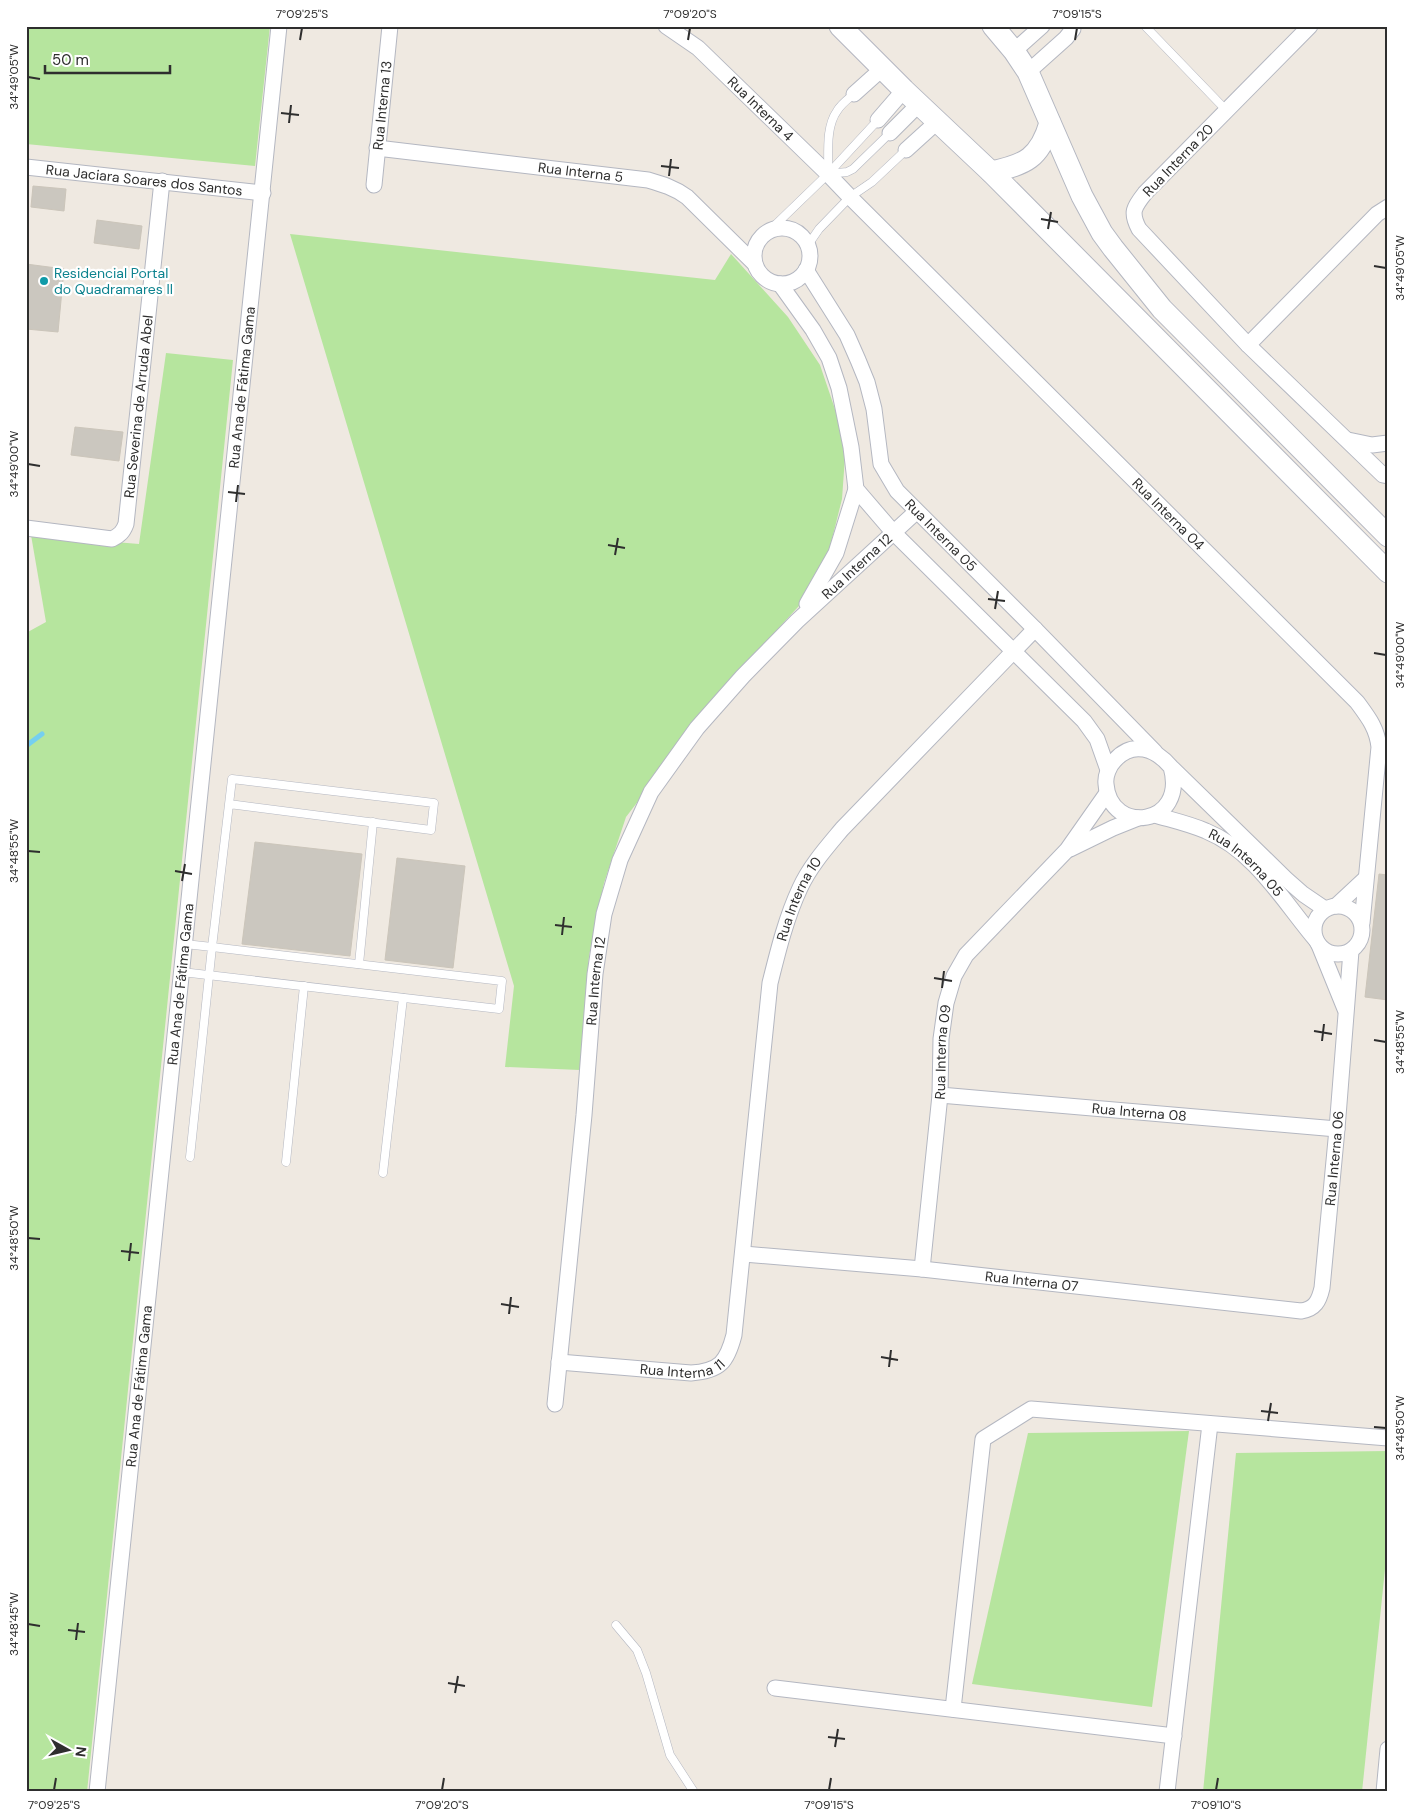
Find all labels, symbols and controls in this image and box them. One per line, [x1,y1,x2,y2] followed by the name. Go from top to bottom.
[276,6,328,22] text: 7°09'25"S
[663,6,717,22] text: 7°09'20"S
[1052,6,1102,22] text: 7°09'15"S
[45,42,170,74] scale bar
[6,44,22,110] text: 34°49'05"W
[52,50,89,70] text: 50 m
[369,60,395,151] street label: Rua Interna 13
[724,72,798,145] street label: Rua Interna 4
[1139,120,1217,200] street label: Rua Interna 20
[537,158,624,186] street label: Rua Interna 5
[45,160,244,200] street label: Rua Jaciara Soares dos Santos
[1392,235,1408,301] text: 34°49'05"W
[54,264,173,298] place label: Residencial Portal do Quadramares II
[38,275,50,287] marker: Residencial Portal do Quadramares II
[224,306,259,469] street label: Rua Ana de Fátima Gama
[120,314,157,499] street label: Rua Severina de Arruda Abel
[6,430,22,497] text: 34°49'00"W
[1128,474,1209,554] street label: Rua Interna 04
[901,495,981,575] street label: Rua Interna 05
[818,529,896,603] street label: Rua Interna 12
[1392,621,1408,688] text: 34°49'00"W
[6,819,22,883] text: 34°48'55"W
[1206,824,1287,900] street label: Rua Interna 05
[772,853,825,943] street label: Rua Interna 10
[163,903,198,1066] street label: Rua Ana de Fátima Gama
[582,935,610,1026] street label: Rua Interna 12
[931,1003,955,1100] street label: Rua Interna 09
[1392,1010,1408,1074] text: 34°48'55"W
[1091,1099,1187,1125] street label: Rua Interna 08
[1321,1110,1347,1207] street label: Rua Interna 06
[6,1205,22,1271] text: 34°48'50"W
[984,1267,1079,1295] street label: Rua Interna 07
[122,1304,156,1468] street label: Rua Ana de Fátima Gama
[639,1355,729,1382] street label: Rua Interna 11
[1392,1395,1408,1461] text: 34°48'50"W
[6,1592,22,1656] text: 34°48'45"W
[42,1726,92,1776] north arrow
[71,1745,90,1758] text: N
[28,1797,80,1813] text: 7°09'25"S
[415,1797,469,1813] text: 7°09'20"S
[804,1797,854,1813] text: 7°09'15"S
[1191,1797,1241,1813] text: 7°09'10"S

